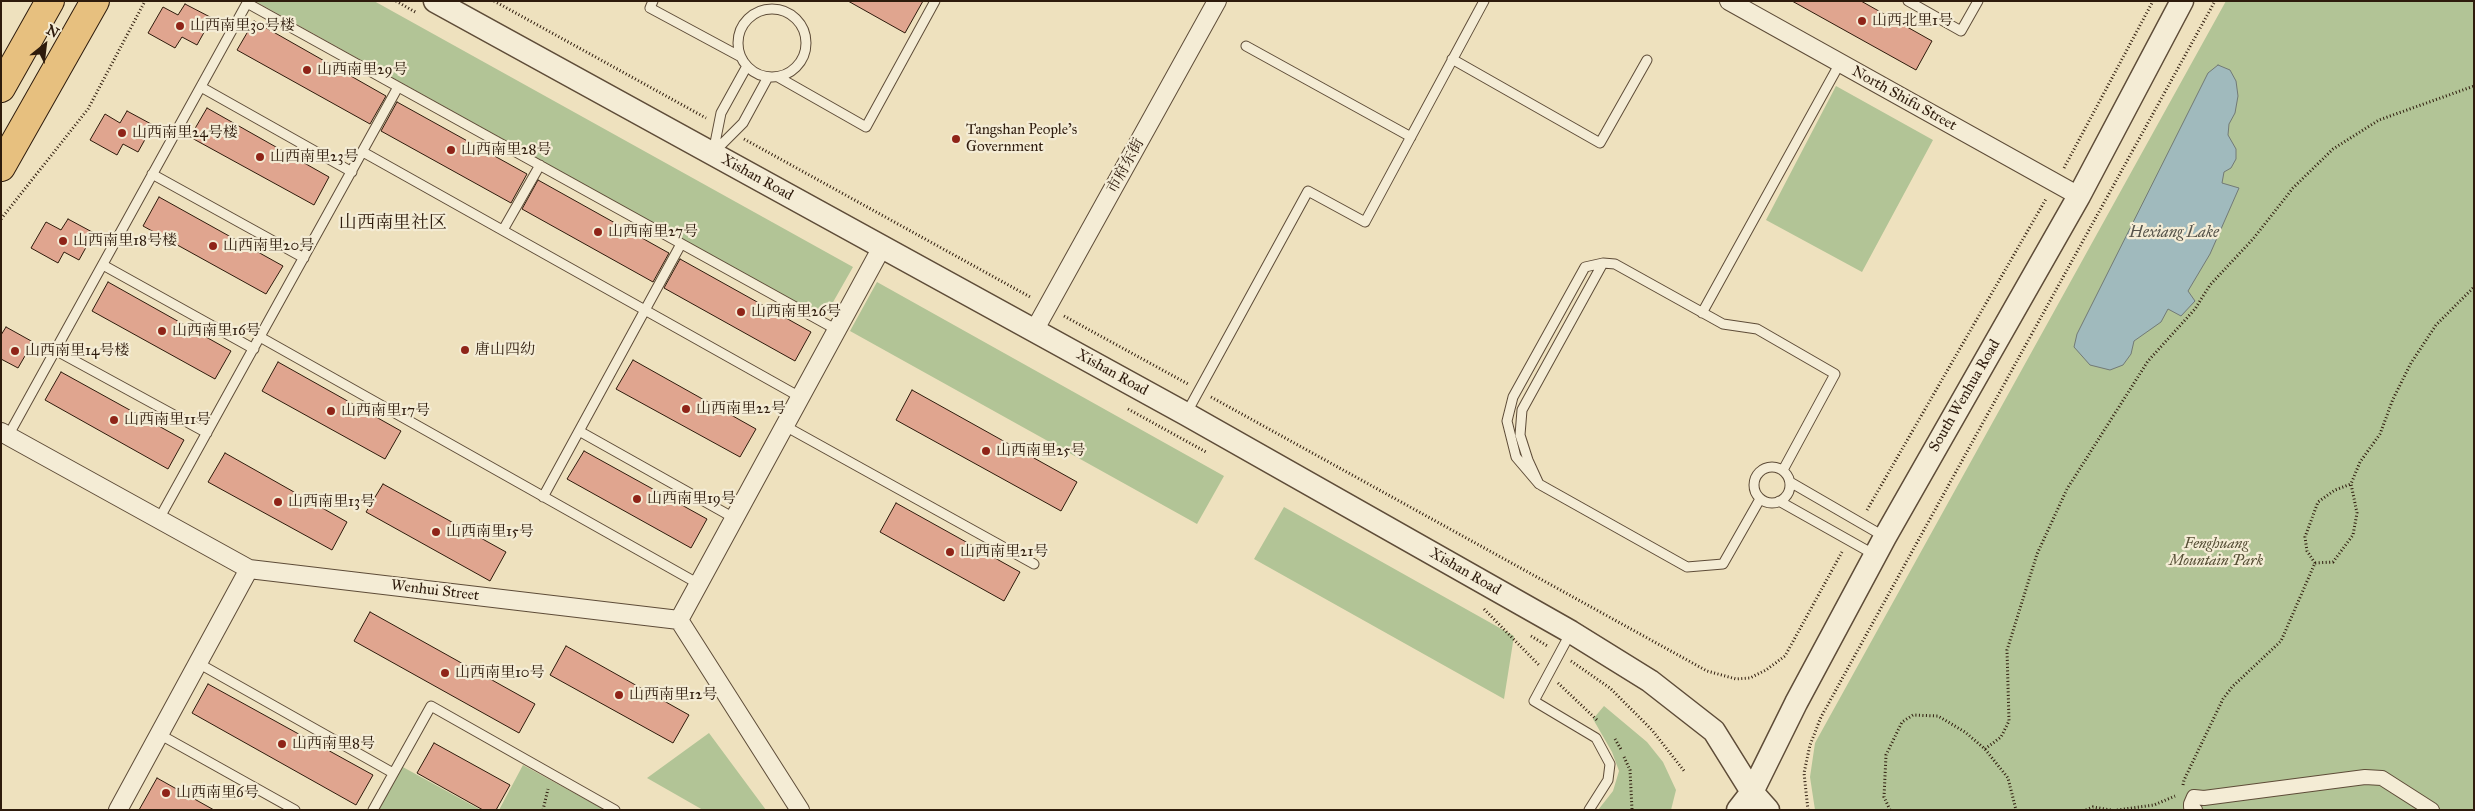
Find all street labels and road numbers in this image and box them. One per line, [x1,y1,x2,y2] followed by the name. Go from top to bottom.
[1848,63,1960,135] street label: North Shifu Street
[1104,135,1148,197] street label: 市府东街
[718,151,796,205] street label: Xishan Road
[1925,337,2005,455] street label: South Wenhua Road
[1073,346,1151,400] street label: Xishan Road
[1426,544,1504,600] street label: Xishan Road
[390,577,480,605] street label: Wenhui Street

